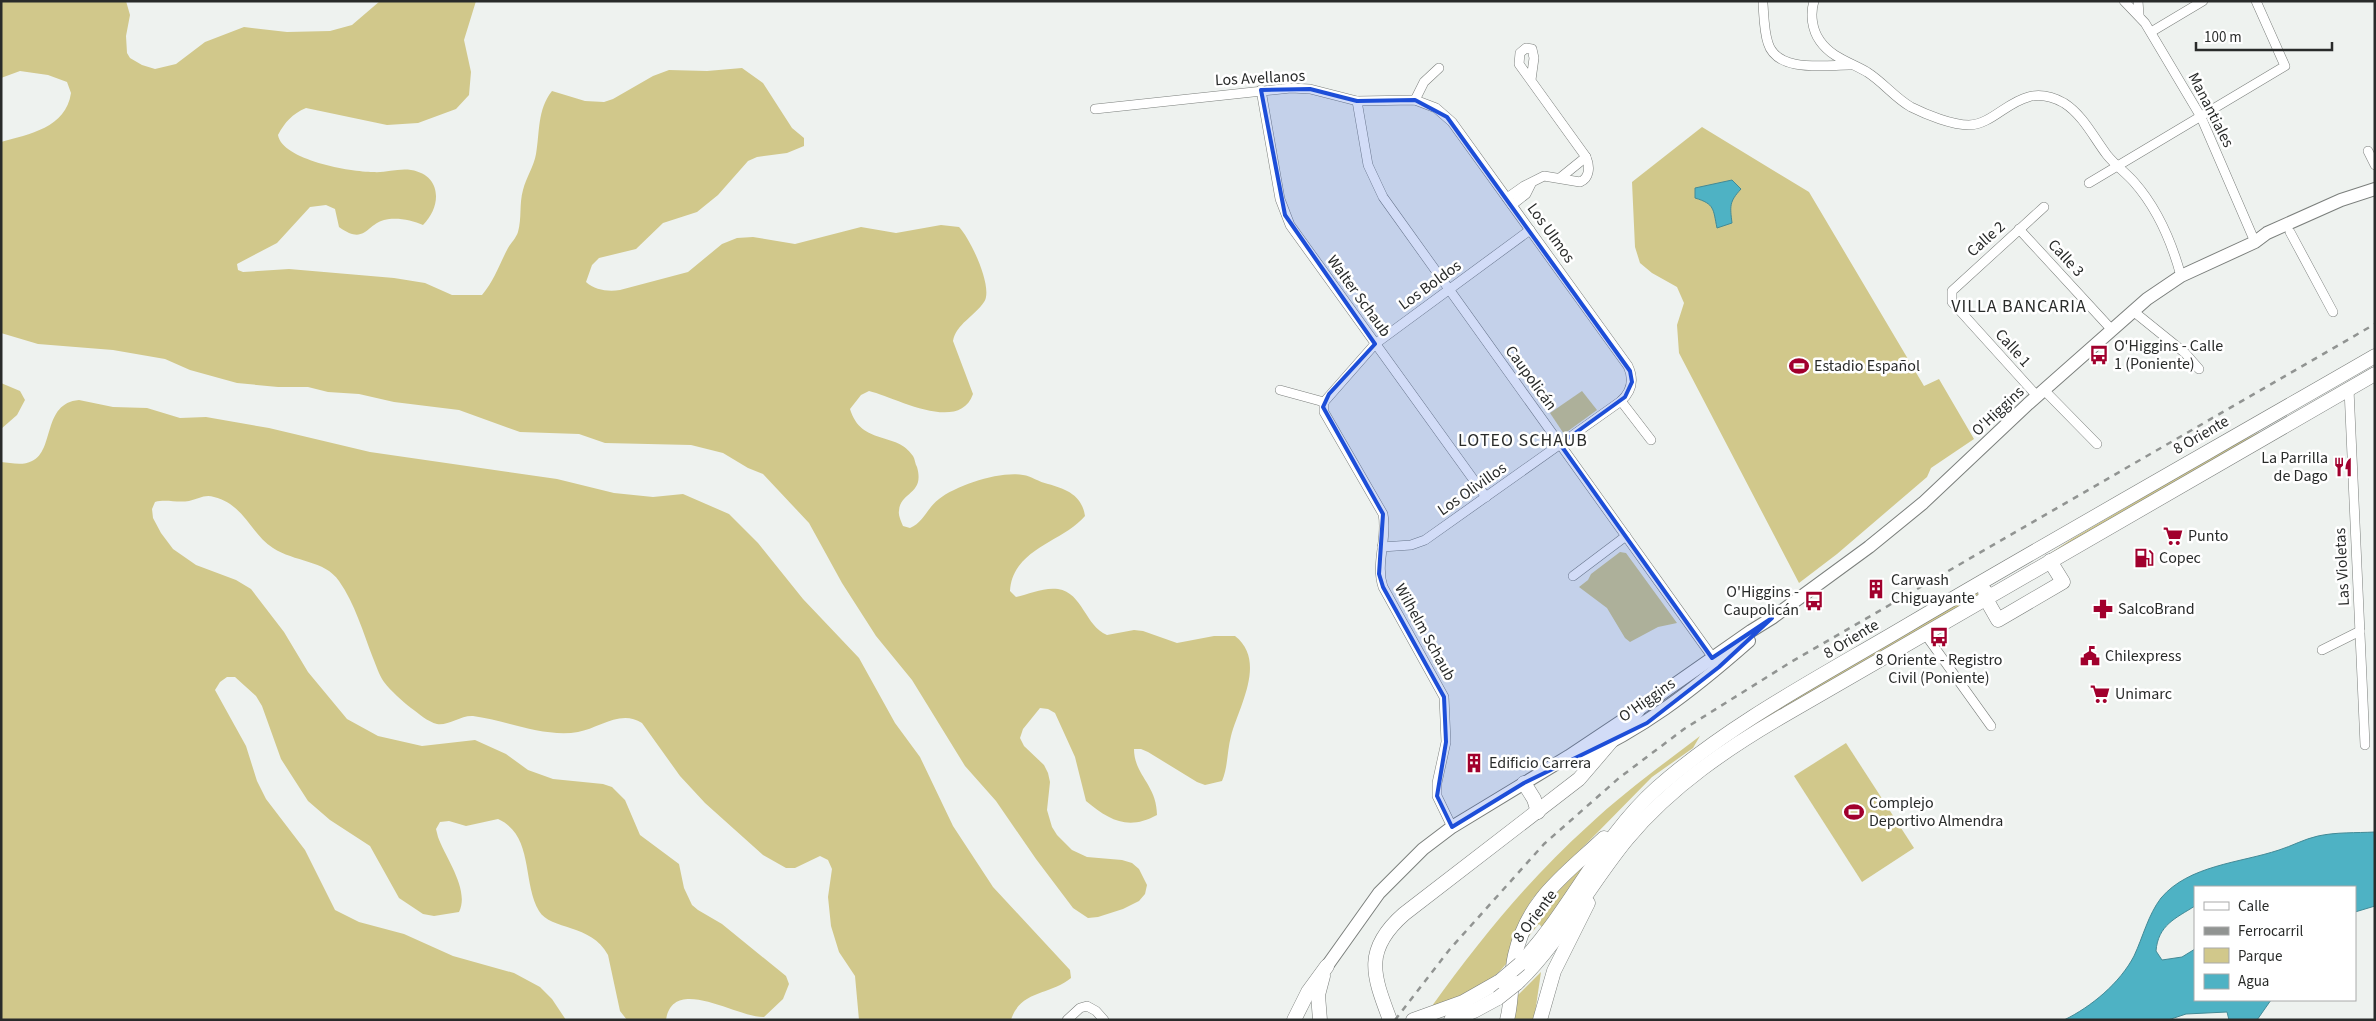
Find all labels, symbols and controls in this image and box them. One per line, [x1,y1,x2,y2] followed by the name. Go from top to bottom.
[2196,20,2332,52] scale bar
[2204,27,2242,48] text: 100 m
[1214,65,1306,91] street label: Los Avellanos
[2183,69,2239,152] street label: Manantiales
[1522,199,1580,268] street label: Los Ulmos
[1962,216,2010,262] street label: Calle 2
[2043,234,2089,282] street label: Calle 3
[1322,250,1396,342] street label: Walter Schaub
[1394,255,1466,315] street label: Los Boldos
[1951,294,2087,319] district label: VILLA BANCARIA
[1990,324,2036,372] street label: Calle 1
[2114,335,2223,375] place label: O'Higgins - Calle 1 (Poniente)
[1500,341,1562,415] street label: Caupolicán
[2088,344,2110,366] bus stop icon: O'Higgins - Calle 1 (Poniente)
[1788,355,1810,377] sports icon: Estadio Español
[1814,355,1920,377] place label: Estadio Español
[1967,381,2029,441] street label: O'Higgins
[2169,410,2233,460] street label: 8 Oriente
[1458,428,1588,453] district label: LOTEO SCHAUB
[2261,447,2328,487] place label: La Parrilla de Dago
[2332,456,2354,478] restaurant icon: La Parrilla de Dago
[1433,457,1511,521] street label: Los Olivillos
[2162,525,2184,547] supermarket icon: Punto
[2188,525,2228,547] place label: Punto
[2329,527,2355,607] street label: Las Violetas
[2133,547,2155,569] fuel station icon: Copec
[2159,547,2201,569] place label: Copec
[1891,569,1975,609] place label: Carwash Chiguayante
[1865,578,1887,600] building icon: Carwash Chiguayante
[1389,579,1461,685] street label: Wilhelm Schaub
[1724,581,1799,621] place label: O'Higgins - Caupolicán
[1803,590,1825,612] bus stop icon: O'Higgins - Caupolicán
[2092,598,2114,620] pharmacy icon: SalcoBrand
[2118,598,2195,620] place label: SalcoBrand
[1819,614,1883,664] street label: 8 Oriente
[1928,626,1950,648] bus stop icon: 8 Oriente - Registro Civil (Poniente)
[2079,645,2101,667] public building icon: Chilexpress
[2105,645,2182,667] place label: Chilexpress
[1875,649,2003,689] place label: 8 Oriente - Registro Civil (Poniente)
[1614,672,1680,728] street label: O'Higgins
[2089,683,2111,705] supermarket icon: Unimarc
[2115,683,2172,705] place label: Unimarc
[1463,752,1485,774] building icon: Edificio Carrera
[1489,752,1591,774] place label: Edificio Carrera
[1869,792,2003,832] place label: Complejo Deportivo Almendra
[1843,801,1865,823] sports icon: Complejo Deportivo Almendra
[1508,885,1562,947] street label: 8 Oriente
[2194,886,2356,1001] legend
[2238,896,2269,917] text: Calle
[2238,921,2303,942] text: Ferrocarril
[2238,946,2282,967] text: Parque
[2238,971,2269,992] text: Agua

